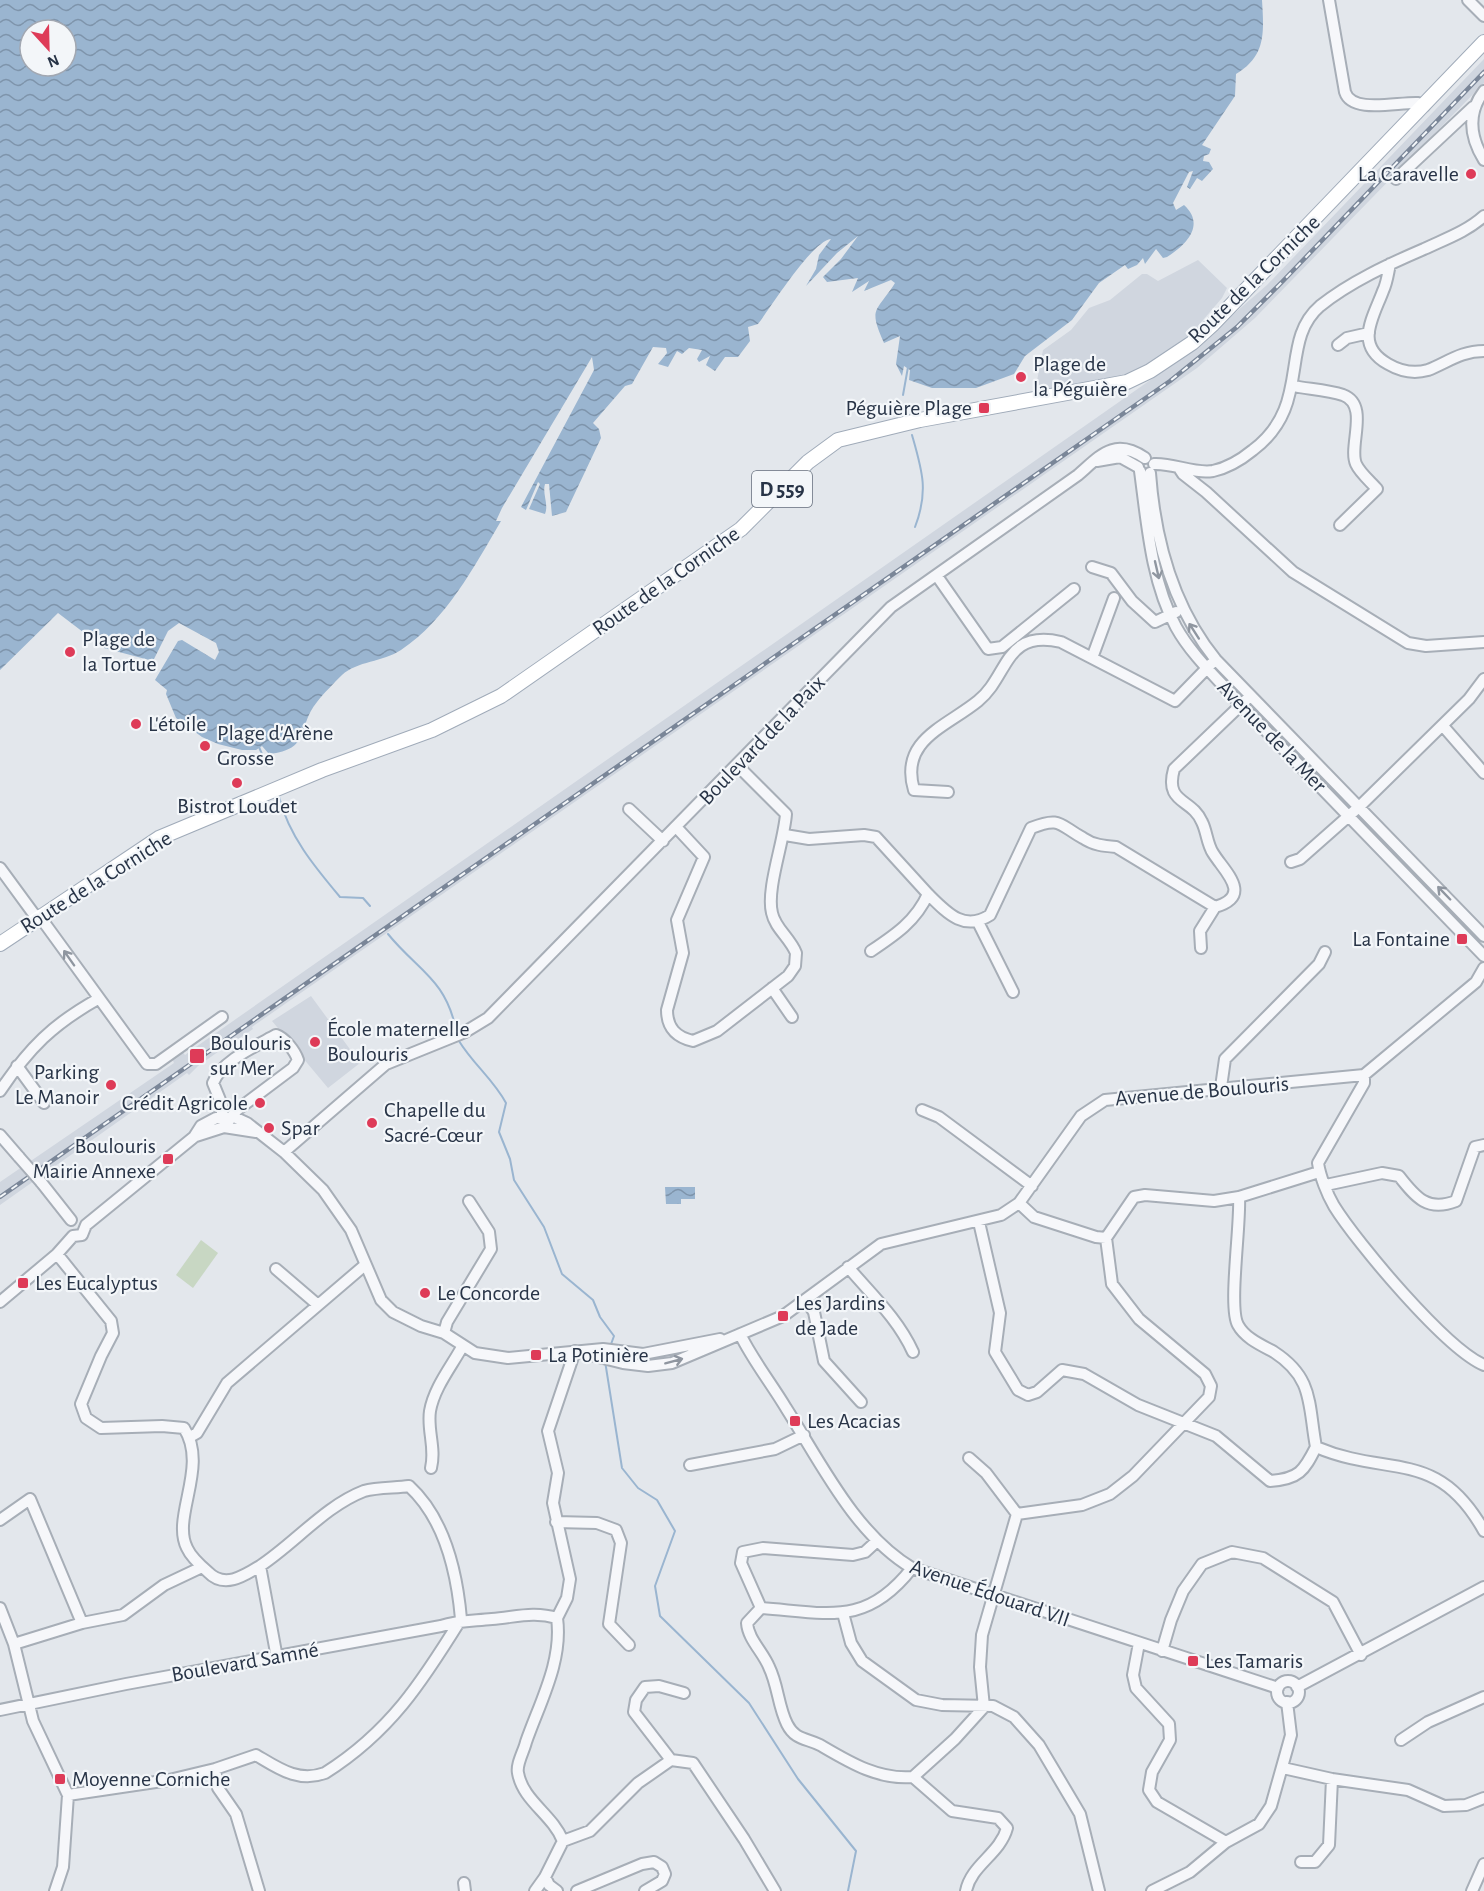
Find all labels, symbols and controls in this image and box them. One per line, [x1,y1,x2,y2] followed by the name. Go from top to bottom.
[18,18,78,78] north arrow
[45,51,61,70] text: N
[1358,163,1459,185] place label: La Caravelle
[1464,167,1478,181] marker: La Caravelle
[1184,211,1324,347] street label: Route de la Corniche
[1033,353,1127,400] place label: Plage de la Péguière
[1014,370,1028,384] marker: Plage de la Péguière
[845,397,972,419] place label: Péguière Plage
[977,401,991,415] marker: Péguière Plage
[752,471,812,507] road number: D 559
[589,522,743,640] street label: Route de la Corniche
[1151,561,1163,580] one-way arrow
[1187,622,1200,639] one-way arrow
[82,628,157,675] place label: Plage de la Tortue
[63,645,77,659] marker: Plage de la Tortue
[695,671,829,809] street label: Boulevard de la Paix
[1213,676,1331,796] street label: Avenue de la Mer
[148,713,206,735] place label: L'étoile
[129,717,143,731] marker: L'étoile
[217,722,333,769] place label: Plage d'Arène Grosse
[198,739,212,753] marker: Plage d'Arène Grosse
[230,776,244,790] marker: Bistrot Loudet
[177,795,297,817] place label: Bistrot Loudet
[16,827,176,937] street label: Route de la Corniche
[1436,886,1451,901] one-way arrow
[1352,928,1450,950] place label: La Fontaine
[1455,932,1469,946] marker: La Fontaine
[63,950,75,966] one-way arrow
[327,1017,470,1065] place label: École maternelle Boulouris
[210,1032,291,1079] place label: Boulouris sur Mer
[308,1035,322,1049] marker: École maternelle Boulouris
[188,1047,206,1065] marker: Boulouris sur Mer
[15,1061,99,1108] place label: Parking Le Manoir
[1114,1072,1290,1110] street label: Avenue de Boulouris
[104,1078,118,1092] marker: Parking Le Manoir
[122,1092,248,1114] place label: Crédit Agricole
[253,1096,267,1110] marker: Crédit Agricole
[384,1099,486,1146] place label: Chapelle du Sacré-Cœur
[365,1116,379,1130] marker: Chapelle du Sacré-Cœur
[281,1117,320,1139] place label: Spar
[262,1121,276,1135] marker: Spar
[33,1135,156,1182] place label: Boulouris Mairie Annexe
[161,1152,175,1166] marker: Boulouris Mairie Annexe
[35,1272,158,1294] place label: Les Eucalyptus
[16,1276,30,1290] marker: Les Eucalyptus
[437,1282,540,1304] place label: Le Concorde
[418,1286,432,1300] marker: Le Concorde
[795,1292,885,1339] place label: Les Jardins de Jade
[776,1309,790,1323] marker: Les Jardins de Jade
[548,1344,649,1366] place label: La Potinière
[529,1348,543,1362] marker: La Potinière
[664,1355,683,1367] one-way arrow
[807,1410,901,1432] place label: Les Acacias
[788,1414,802,1428] marker: Les Acacias
[907,1554,1073,1631] street label: Avenue Édouard VII
[170,1638,320,1686] street label: Boulevard Samné
[1205,1650,1303,1672] place label: Les Tamaris
[1186,1654,1200,1668] marker: Les Tamaris
[72,1768,230,1790] place label: Moyenne Corniche
[53,1772,67,1786] marker: Moyenne Corniche

